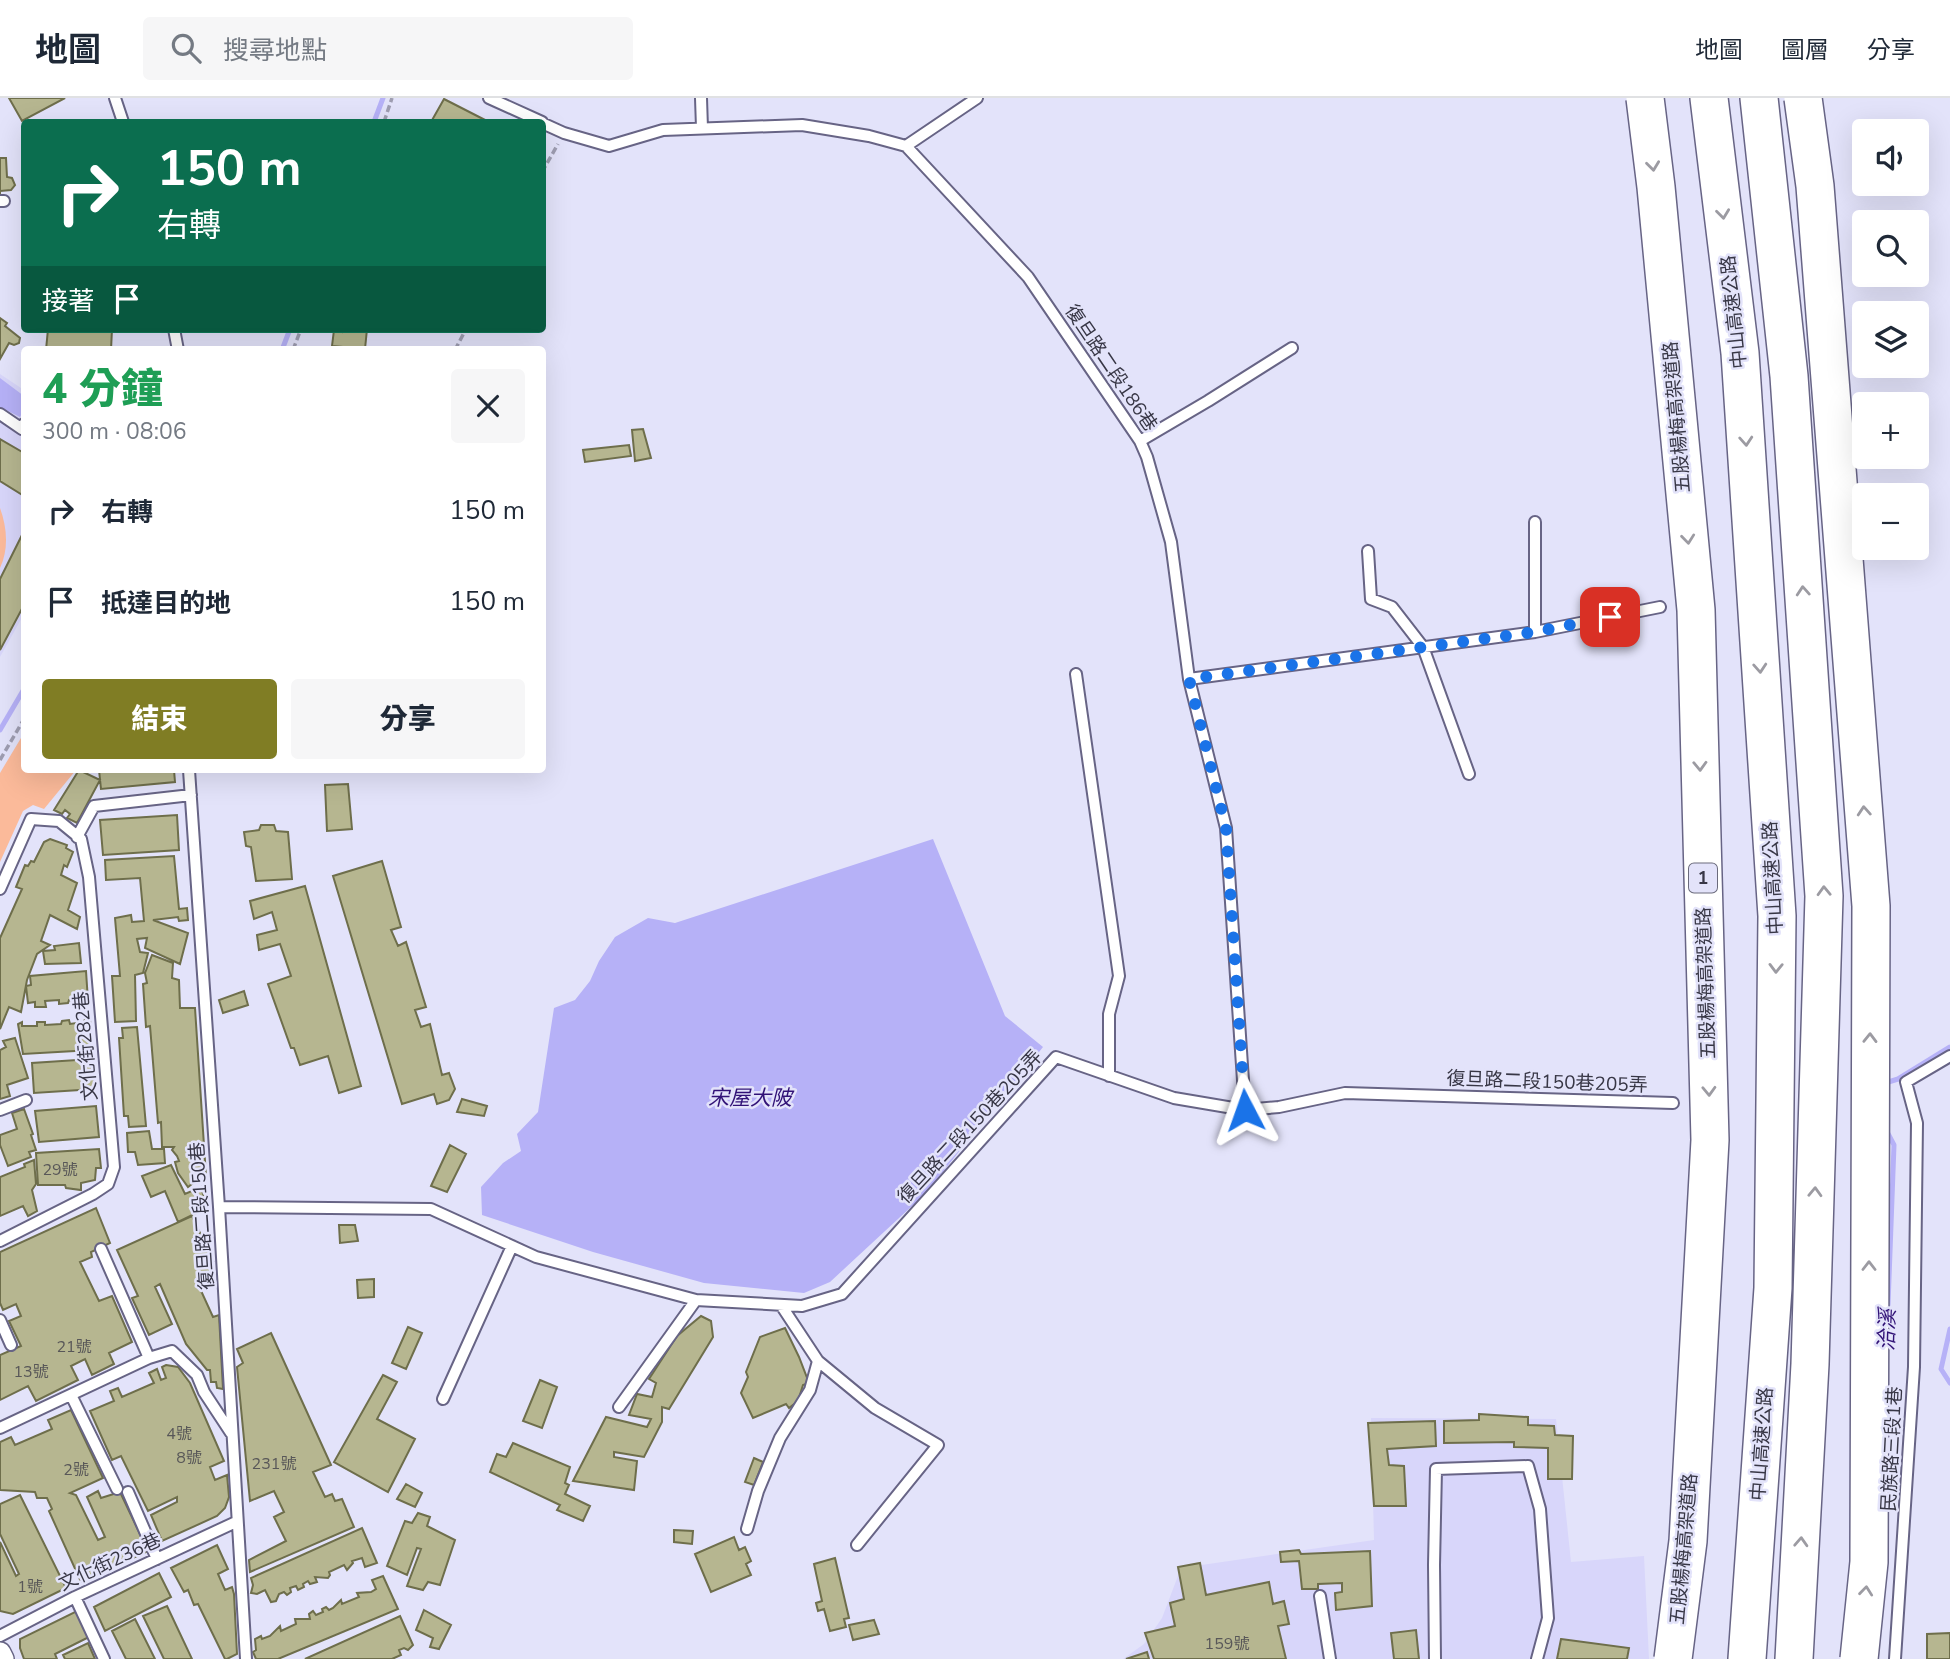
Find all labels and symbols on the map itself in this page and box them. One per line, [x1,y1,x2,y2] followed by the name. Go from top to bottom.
[1646,160,1661,172] one-way arrow
[1716,209,1731,220] one-way arrow
[1715,254,1753,370] street label: 中山高速公路
[1059,299,1163,437] street label: 復旦路二段186巷
[1657,340,1697,494] street label: 五股楊梅高架道路
[1738,436,1753,447] one-way arrow
[1680,533,1695,544] one-way arrow
[1796,585,1811,596] one-way arrow
[1580,587,1640,647] pin
[1753,663,1768,674] one-way arrow
[1692,761,1708,771] one-way arrow
[1857,805,1872,816] one-way arrow
[1757,820,1789,936] street label: 中山高速公路
[1689,864,1717,892] road number: 1
[1816,886,1831,897] one-way arrow
[1690,907,1722,1059] street label: 五股楊梅高架道路
[1768,963,1784,974] one-way arrow
[68,990,104,1102] street label: 文化街282巷
[1862,1033,1878,1043] one-way arrow
[892,1044,1048,1210] street label: 復旦路二段150巷205弄
[1446,1065,1648,1099] street label: 復旦路二段150巷205弄
[1208,1073,1282,1147] position arrow
[708,1084,795,1112] water label: 宋屋大陂
[1701,1086,1717,1097] one-way arrow
[184,1141,220,1291] street label: 復旦路二段150巷
[42,1159,78,1181] house number: 29號
[1808,1186,1823,1197] one-way arrow
[1861,1260,1877,1271] one-way arrow
[1872,1306,1902,1351] water label: 洽溪
[56,1336,92,1358] house number: 21號
[13,1361,49,1383] house number: 13號
[1745,1386,1779,1502] street label: 中山高速公路
[1876,1386,1908,1512] street label: 民族路三段1巷
[166,1423,192,1445] house number: 4號
[176,1447,202,1469] house number: 8號
[252,1453,296,1475] house number: 231號
[63,1459,89,1481] house number: 2號
[1664,1472,1704,1626] street label: 五股楊梅高架道路
[55,1527,165,1597] street label: 文化街236巷
[1793,1536,1808,1547] one-way arrow
[17,1576,43,1598] house number: 1號
[1858,1585,1873,1596] one-way arrow
[1205,1633,1249,1655] house number: 159號

